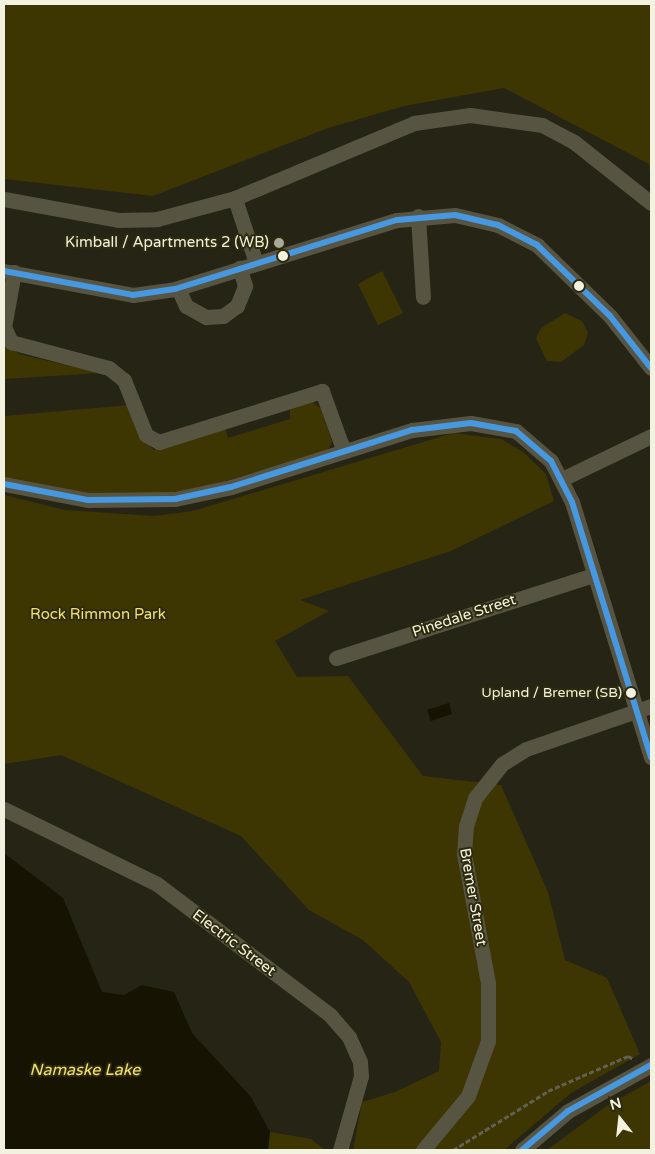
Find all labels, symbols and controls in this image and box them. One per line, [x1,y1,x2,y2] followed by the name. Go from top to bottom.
[65,234,269,252] place label: Kimball / Apartments 2 (WB)
[273,237,285,249] marker: Kimball / Apartments 2 (WB)
[278,251,288,261] unlabelled marker
[574,281,584,291] unlabelled marker
[410,591,518,641] street label: Pinedale Street
[30,606,166,624] park label: Rock Rimmon Park
[481,685,622,701] place label: Upland / Bremer (SB)
[626,688,636,698] marker: Upland / Bremer (SB)
[456,847,490,947] street label: Bremer Street
[189,906,279,980] street label: Electric Street
[30,1060,140,1080] water label: Namaske Lake
[595,1094,645,1144] north arrow
[608,1094,623,1114] text: N

